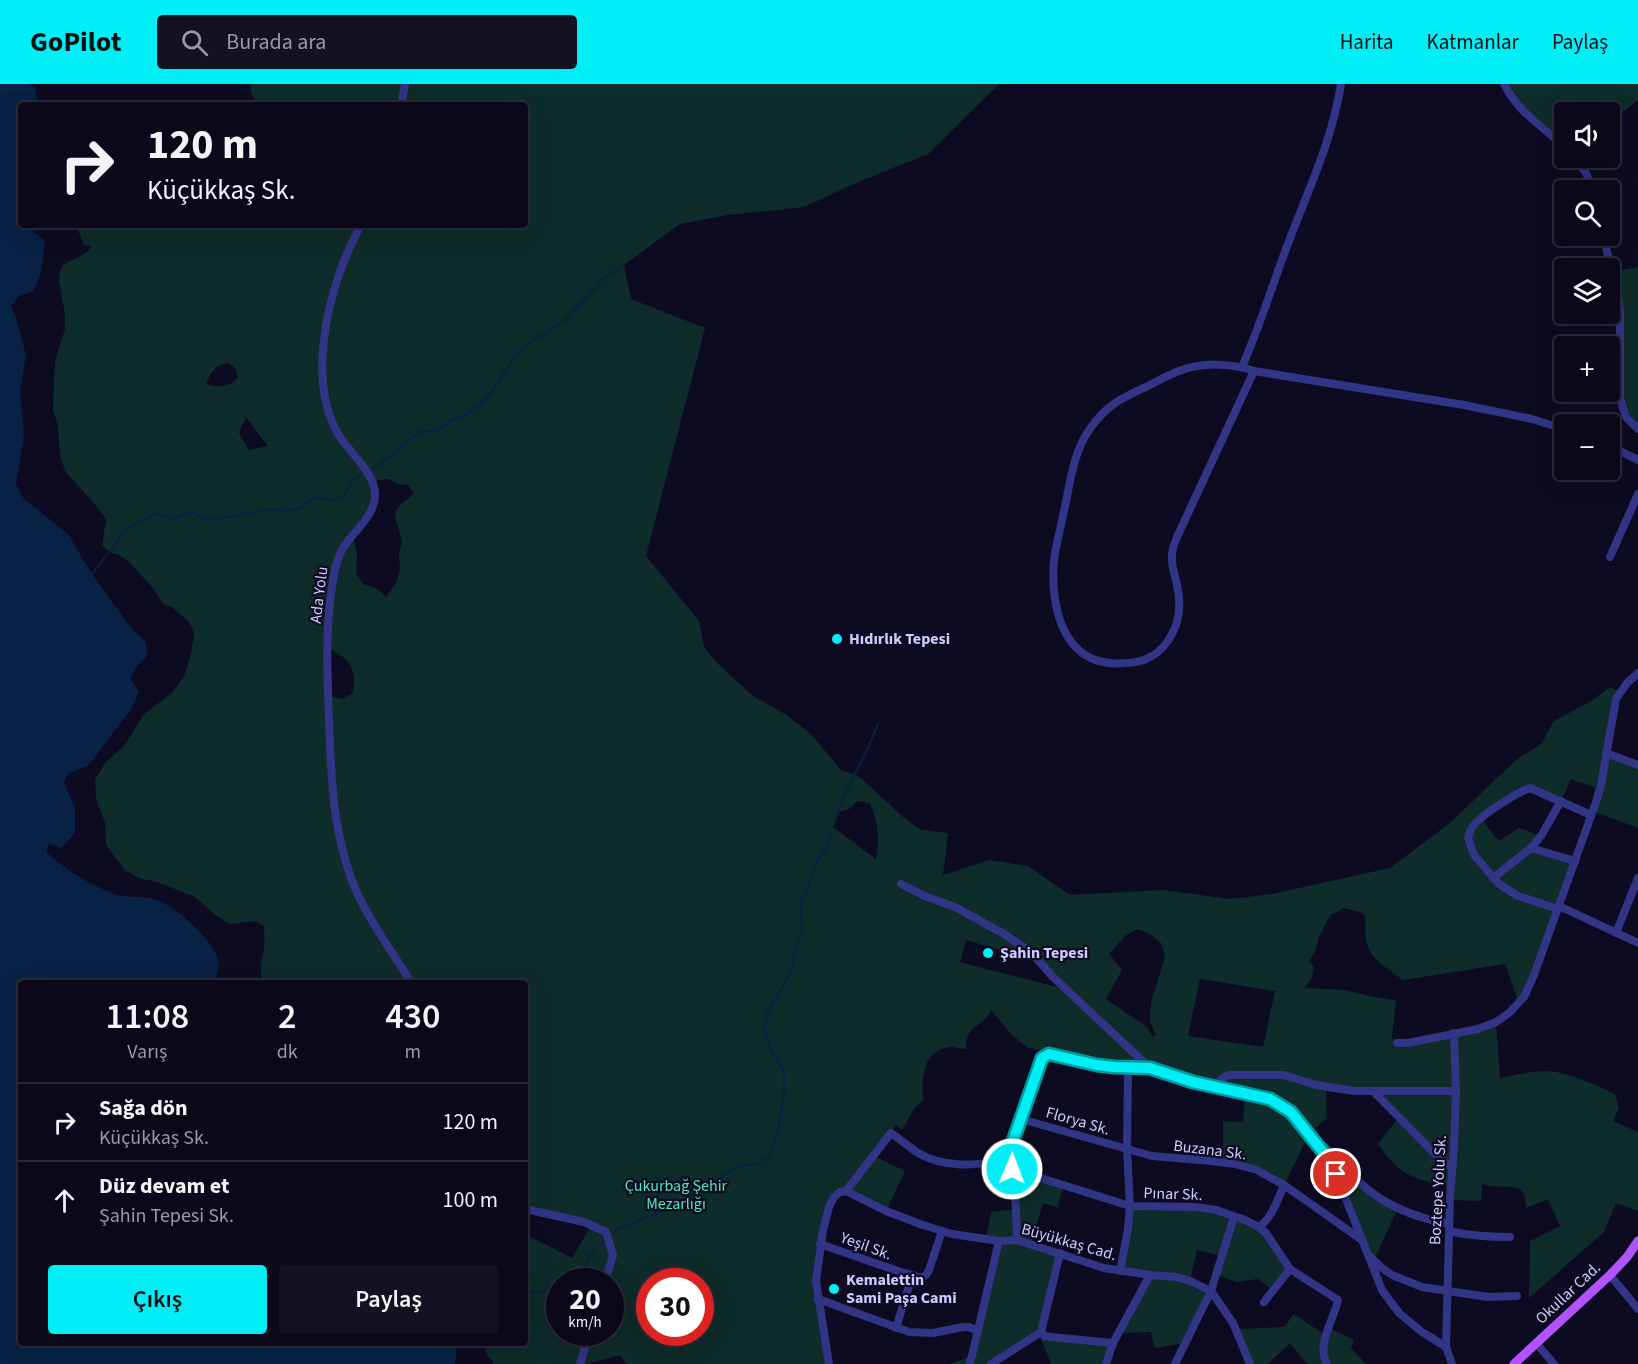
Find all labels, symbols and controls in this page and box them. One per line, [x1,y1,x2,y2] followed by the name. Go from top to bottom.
[157,15,577,69] search box
[30,22,121,62] text: GoPilot
[178,26,211,59] icon: search
[226,26,326,58] text: Burada ara
[1340,27,1394,57] text: Harita
[1427,27,1519,57] text: Katmanlar
[1552,27,1608,57] text: Paylaş
[1554,102,1620,480] map controls
[1554,102,1620,168] button: sound
[147,115,258,175] text: 120 m
[48,126,126,204] icon: right
[147,171,296,210] text: Küçükkaş Sk.
[1554,180,1620,246] button: search
[1554,258,1620,324] button: layers
[1554,336,1620,402] button: +
[1554,414,1620,480] button: −
[305,565,333,625] street label: Ada Yolu
[849,628,950,650] place label: Hıdırlık Tepesi
[830,632,844,646] marker: Hıdırlık Tepesi
[1000,942,1088,964] place label: Şahin Tepesi
[981,946,995,960] marker: Şahin Tepesi
[105,991,189,1042] text: 11:08
[278,991,296,1042] text: 2
[385,991,441,1042] text: 430
[127,1038,167,1066] text: Varış
[277,1038,298,1066] text: dk
[405,1038,421,1066] text: m
[99,1092,188,1124] text: Sağa dön
[1043,1101,1113,1141] street label: Florya Sk.
[48,1106,81,1139] icon: right
[443,1106,498,1138] text: 120 m
[99,1124,209,1152] text: Küçükkaş Sk.
[1424,1134,1452,1246] street label: Boztepe Yolu Sk.
[1172,1135,1248,1165] street label: Buzana Sk.
[980,1137,1044,1201] position arrow
[1310,1148,1361,1199] pin
[1319,1157,1352,1190] icon: arrive
[99,1170,229,1202] text: Düz devam et
[625,1175,728,1215] park label: Çukurbağ Şehir Mezarlığı
[1143,1182,1203,1206] street label: Pınar Sk.
[48,1184,81,1217] icon: ahead
[443,1184,498,1216] text: 100 m
[99,1202,234,1230] text: Şahin Tepesi Sk.
[1019,1218,1119,1266] street label: Büyükkaş Cad.
[836,1226,895,1265] street label: Yeşil Sk.
[1530,1257,1606,1329] street label: Okullar Cad.
[48,1265,267,1334] button: Çıkış
[279,1265,498,1334] button: Paylaş
[636,1268,714,1346] speed limit sign: 30
[846,1269,957,1309] place label: Kemalettin Sami Paşa Cami
[569,1278,601,1321] text: 20
[827,1282,841,1296] marker: Kemalettin Sami Paşa Cami
[568,1312,602,1333] text: km/h

